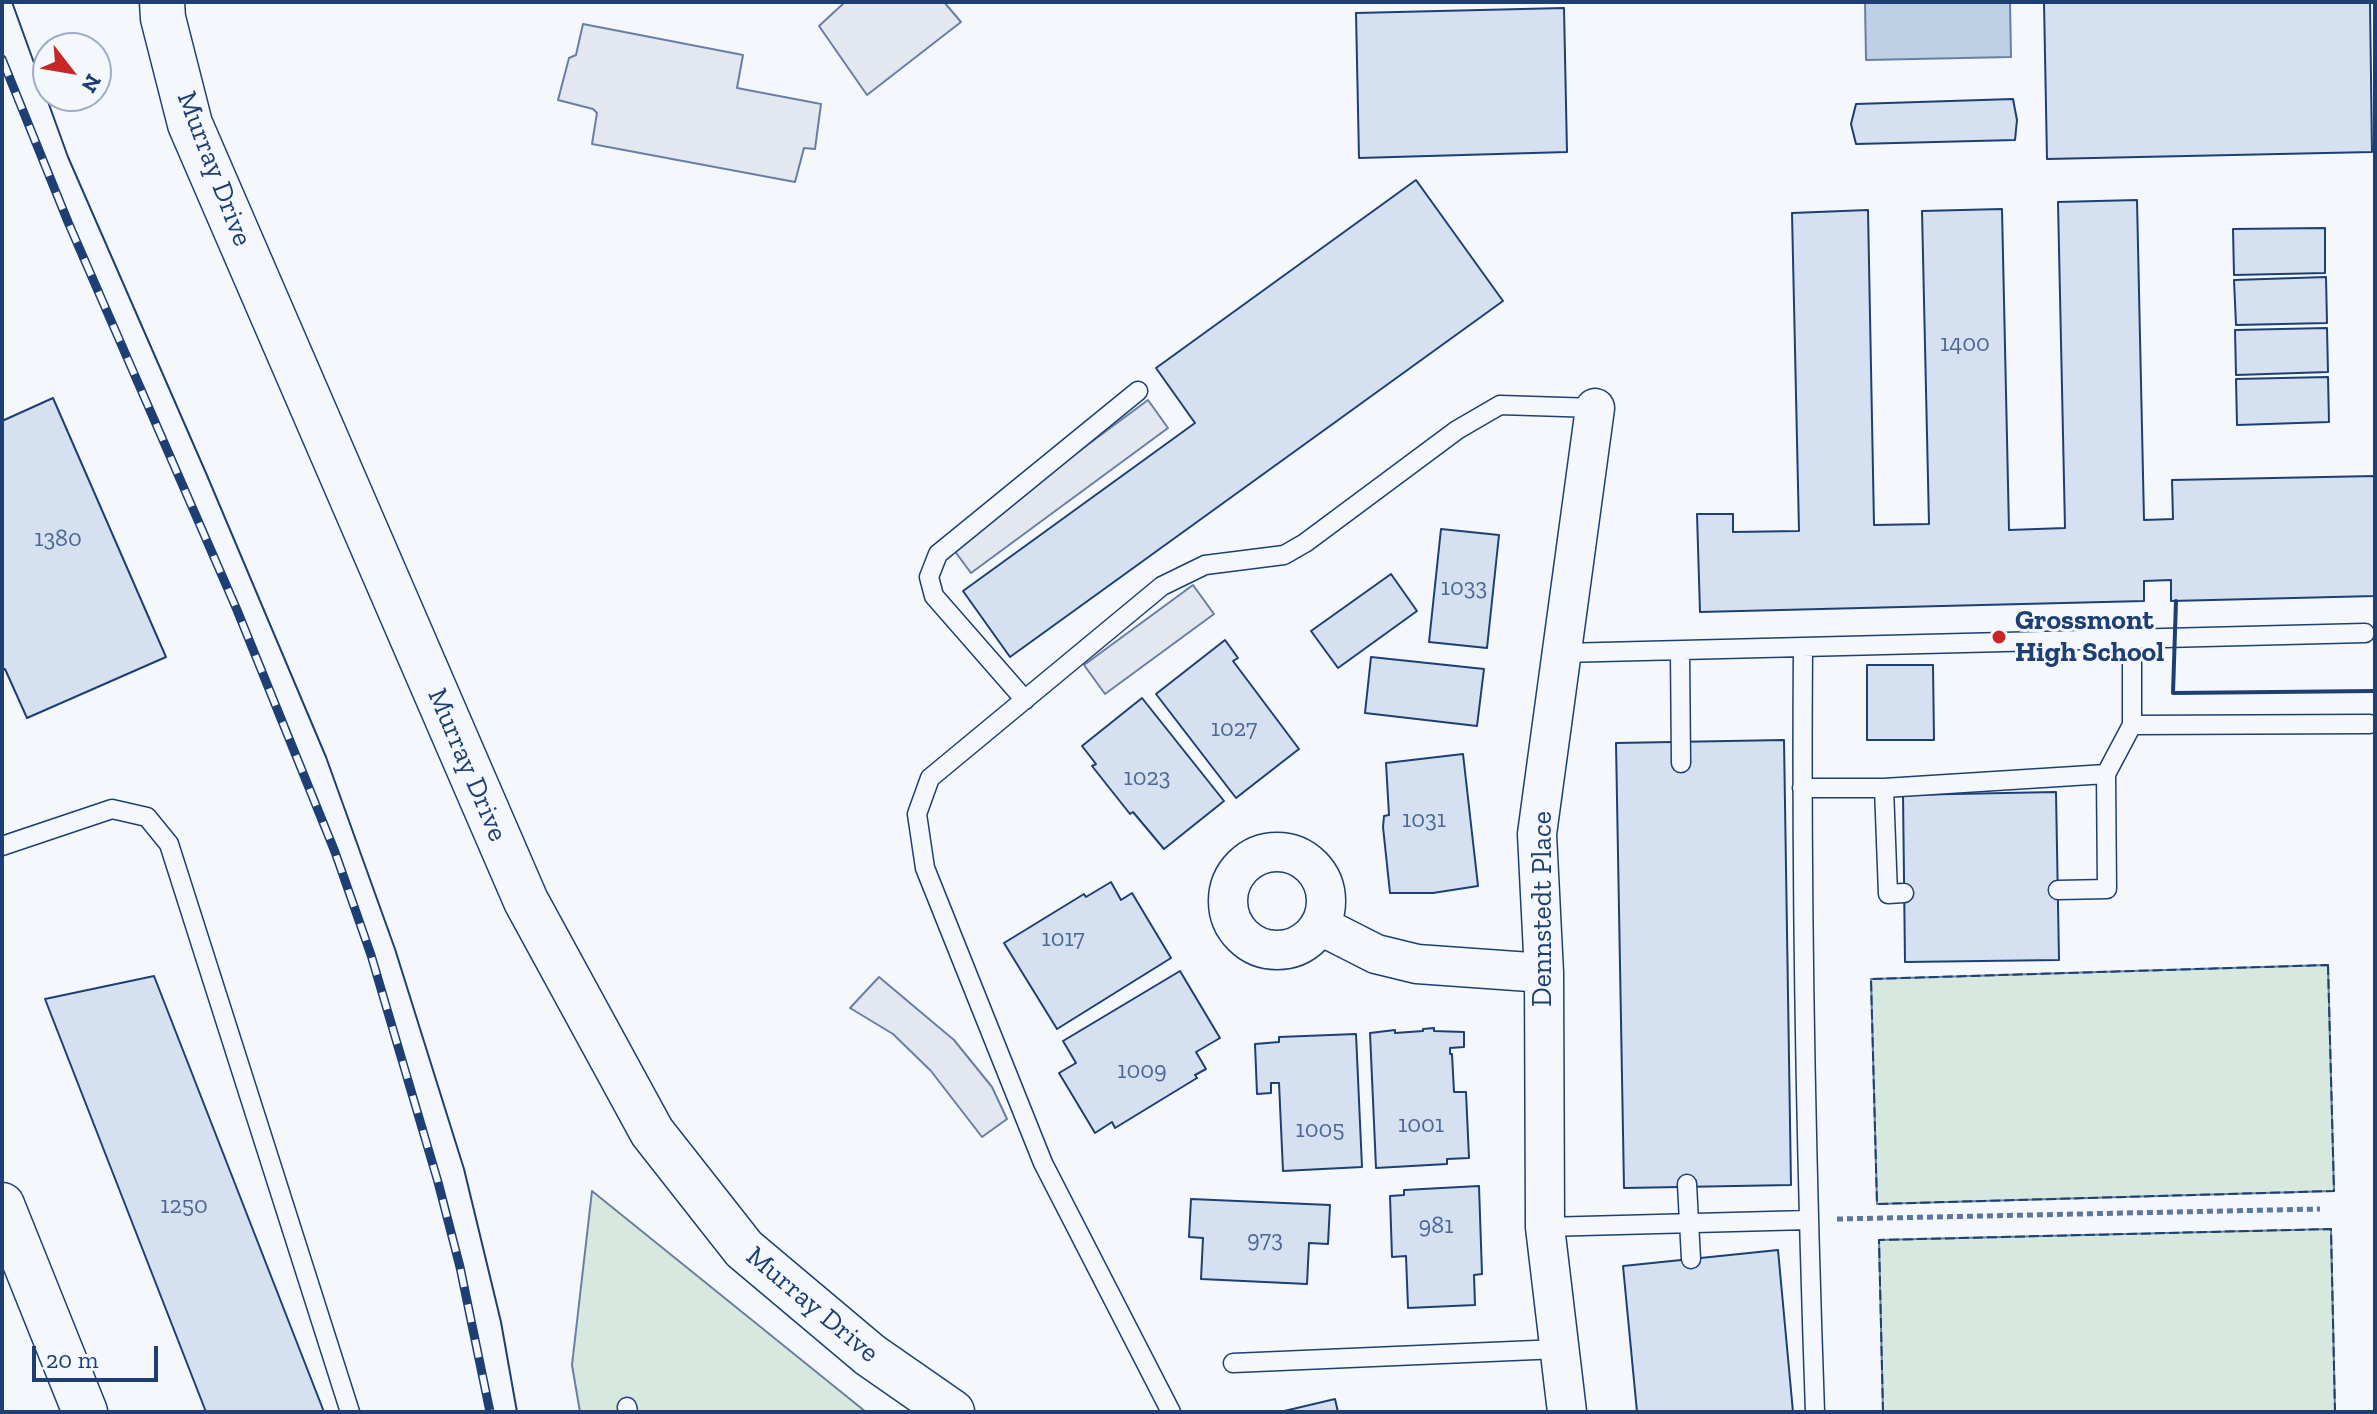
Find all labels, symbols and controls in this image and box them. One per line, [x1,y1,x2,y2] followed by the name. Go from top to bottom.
[32,32,112,112] north arrow
[75,69,107,98] text: N
[169,87,259,251] street label: Murray Drive
[1940,330,1990,358] house number: 1400
[34,525,82,553] house number: 1380
[1441,574,1487,602] house number: 1033
[2015,604,2164,670] place label: Grossmont High School
[1990,628,2008,646] marker: Grossmont High School
[420,683,514,847] street label: Murray Drive
[1211,715,1257,743] house number: 1027
[1123,764,1171,792] house number: 1023
[1402,806,1446,834] house number: 1031
[1526,811,1560,1007] street label: Dennstedt Place
[1041,925,1085,953] house number: 1017
[1117,1057,1167,1085] house number: 1009
[1398,1111,1444,1139] house number: 1001
[1295,1116,1345,1144] house number: 1005
[160,1192,208,1220] house number: 1250
[1419,1212,1453,1240] house number: 981
[1247,1226,1283,1254] house number: 973
[739,1240,885,1370] street label: Murray Drive
[36,1330,162,1380] scale bar
[46,1345,98,1374] text: 20 m

